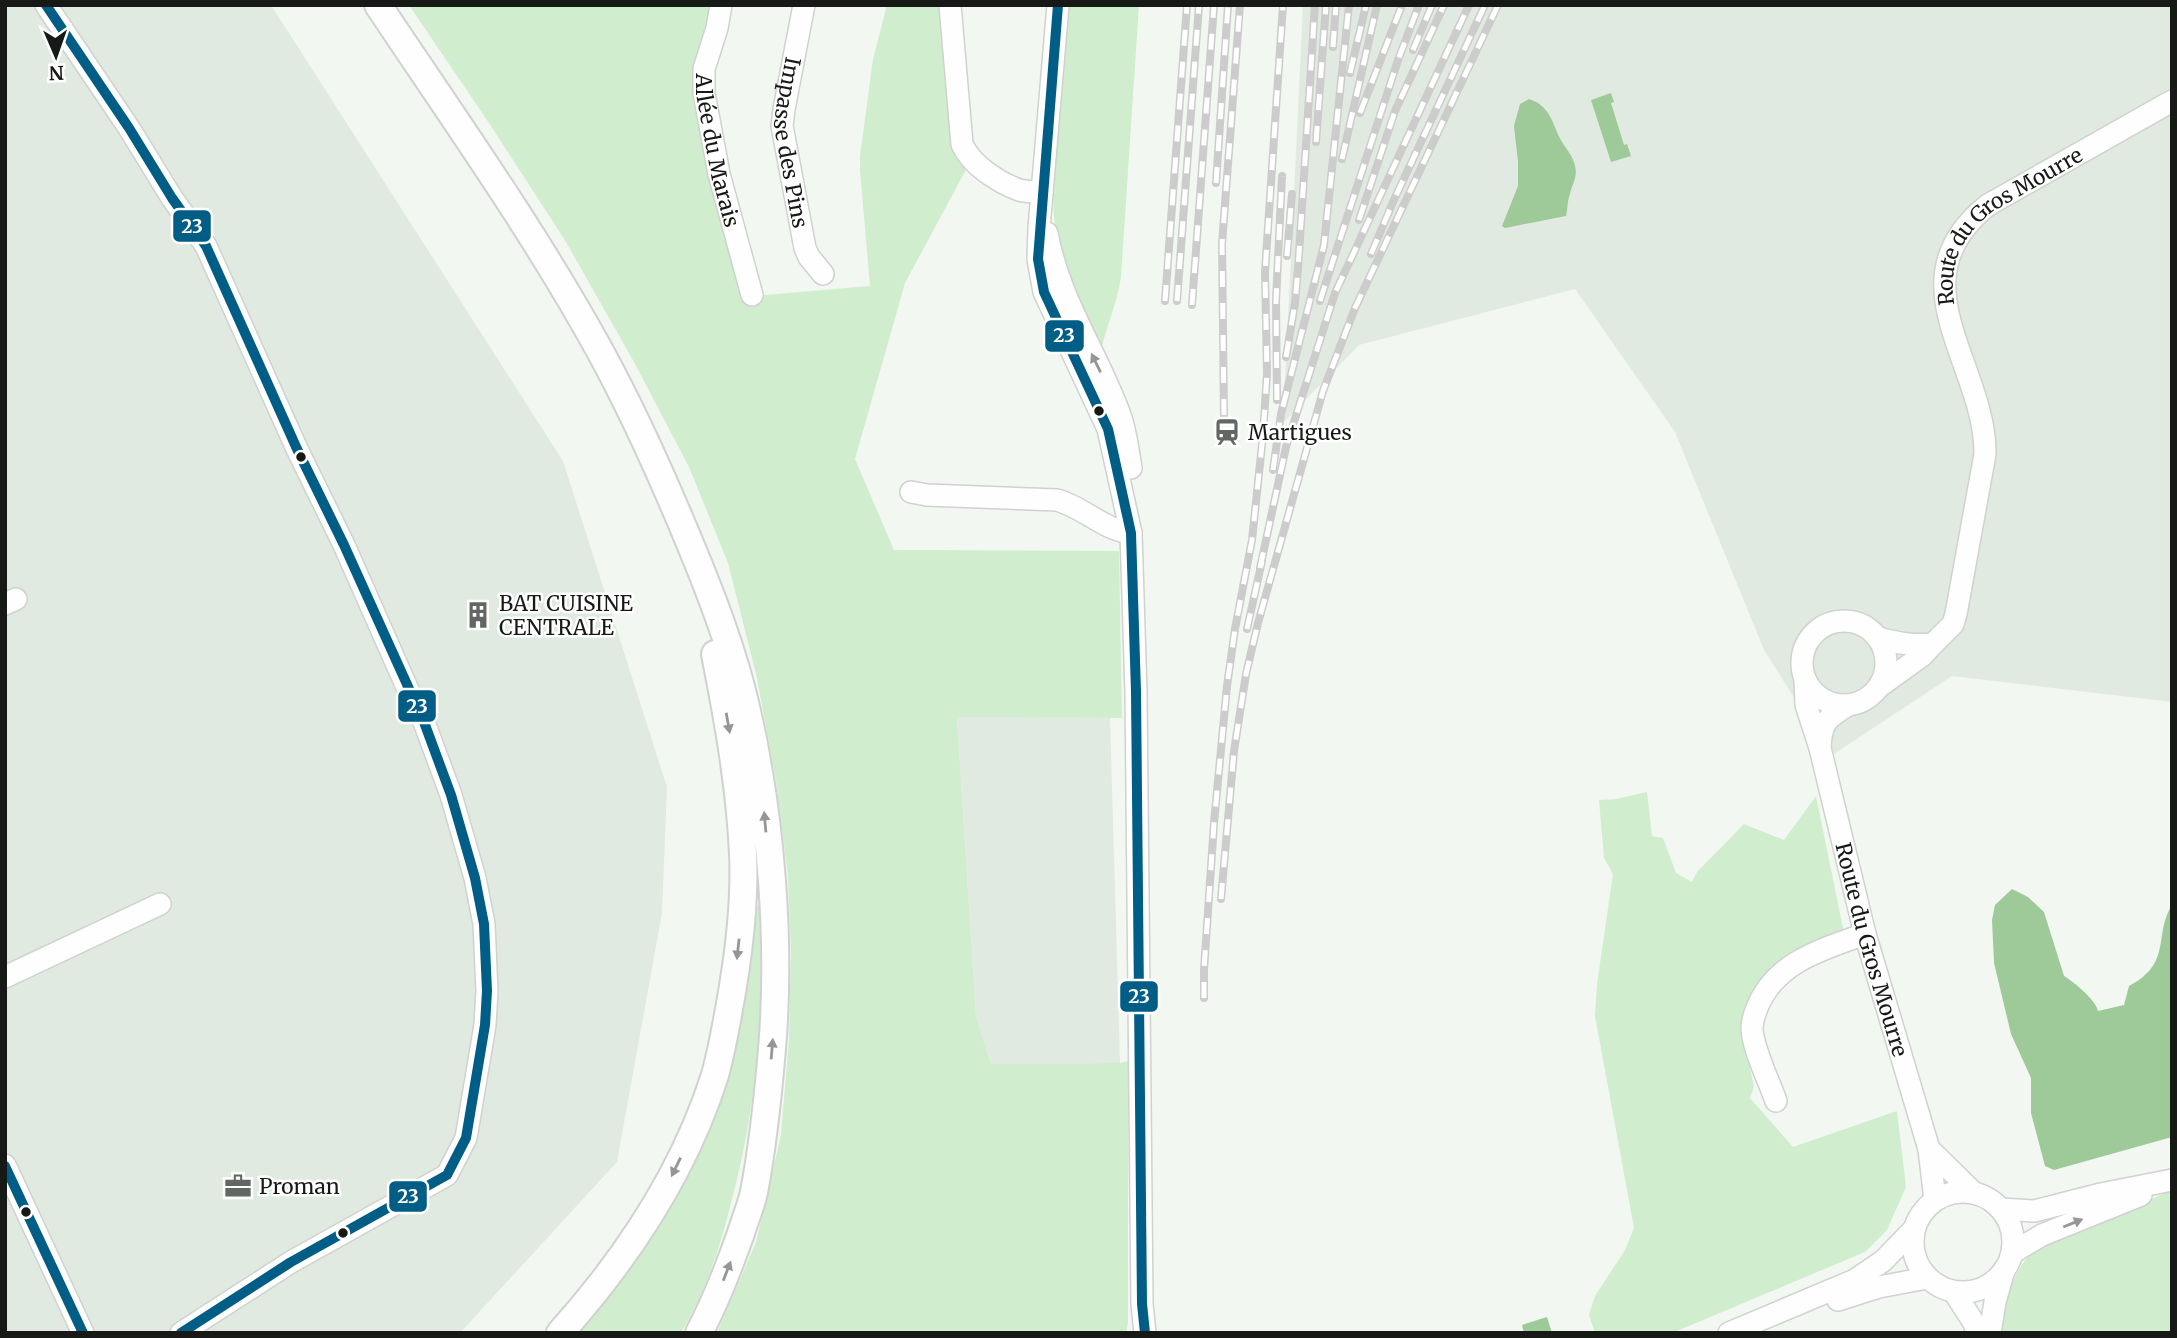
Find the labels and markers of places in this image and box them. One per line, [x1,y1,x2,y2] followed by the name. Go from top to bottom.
[1092,404,1106,418] unlabelled marker
[1212,417,1242,447] station icon: Martigues
[1248,419,1352,446] place label: Martigues
[294,450,308,464] unlabelled marker
[499,590,633,641] place label: BAT CUISINE CENTRALE
[463,600,493,630] building icon: BAT CUISINE CENTRALE
[223,1171,253,1201] office icon: Proman
[259,1173,340,1200] place label: Proman
[19,1205,33,1219] unlabelled marker
[336,1226,350,1240] unlabelled marker

